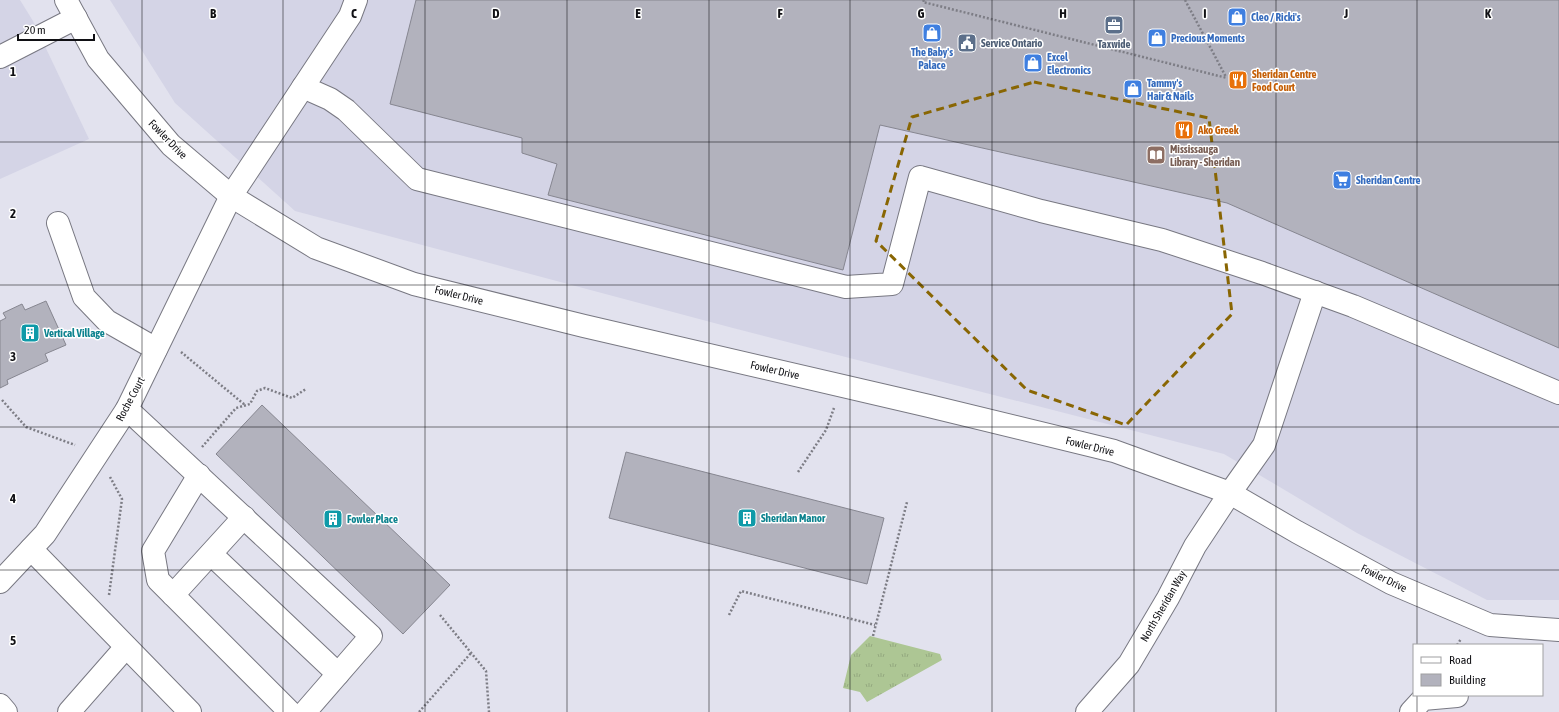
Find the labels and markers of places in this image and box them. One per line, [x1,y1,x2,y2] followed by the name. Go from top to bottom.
[1226,6,1248,28] shop icon: Cleo / Ricki's
[1251,11,1301,23] place label: Cleo / Ricki's
[1103,14,1125,36] office icon: Taxwide
[921,22,943,44] shop icon: The Baby's Palace
[1146,27,1168,49] shop icon: Precious Moments
[956,32,978,54] public building icon: Service Ontario
[1171,32,1245,44] place label: Precious Moments
[981,37,1042,49] place label: Service Ontario
[1098,38,1130,50] place label: Taxwide
[911,46,953,71] place label: The Baby's Palace
[1047,51,1091,76] place label: Excel Electronics
[1022,52,1044,74] shop icon: Excel Electronics
[1252,68,1317,93] place label: Sheridan Centre Food Court
[1227,69,1249,91] restaurant icon: Sheridan Centre Food Court
[1147,77,1194,102] place label: Tammy's Hair & Nails
[1122,78,1144,100] shop icon: Tammy's Hair & Nails
[1173,119,1195,141] restaurant icon: Ako Greek
[1197,124,1239,136] place label: Ako Greek
[1170,143,1240,168] place label: Mississauga Library - Sheridan
[1145,144,1167,166] library icon: Mississauga Library - Sheridan
[1331,169,1353,191] supermarket icon: Sheridan Centre
[1356,174,1421,186] place label: Sheridan Centre
[19,322,41,344] building icon: Vertical Village
[43,327,105,339] place label: Vertical Village
[736,507,758,529] building icon: Sheridan Manor
[322,508,344,530] building icon: Fowler Place
[761,512,826,524] place label: Sheridan Manor
[347,513,398,525] place label: Fowler Place

